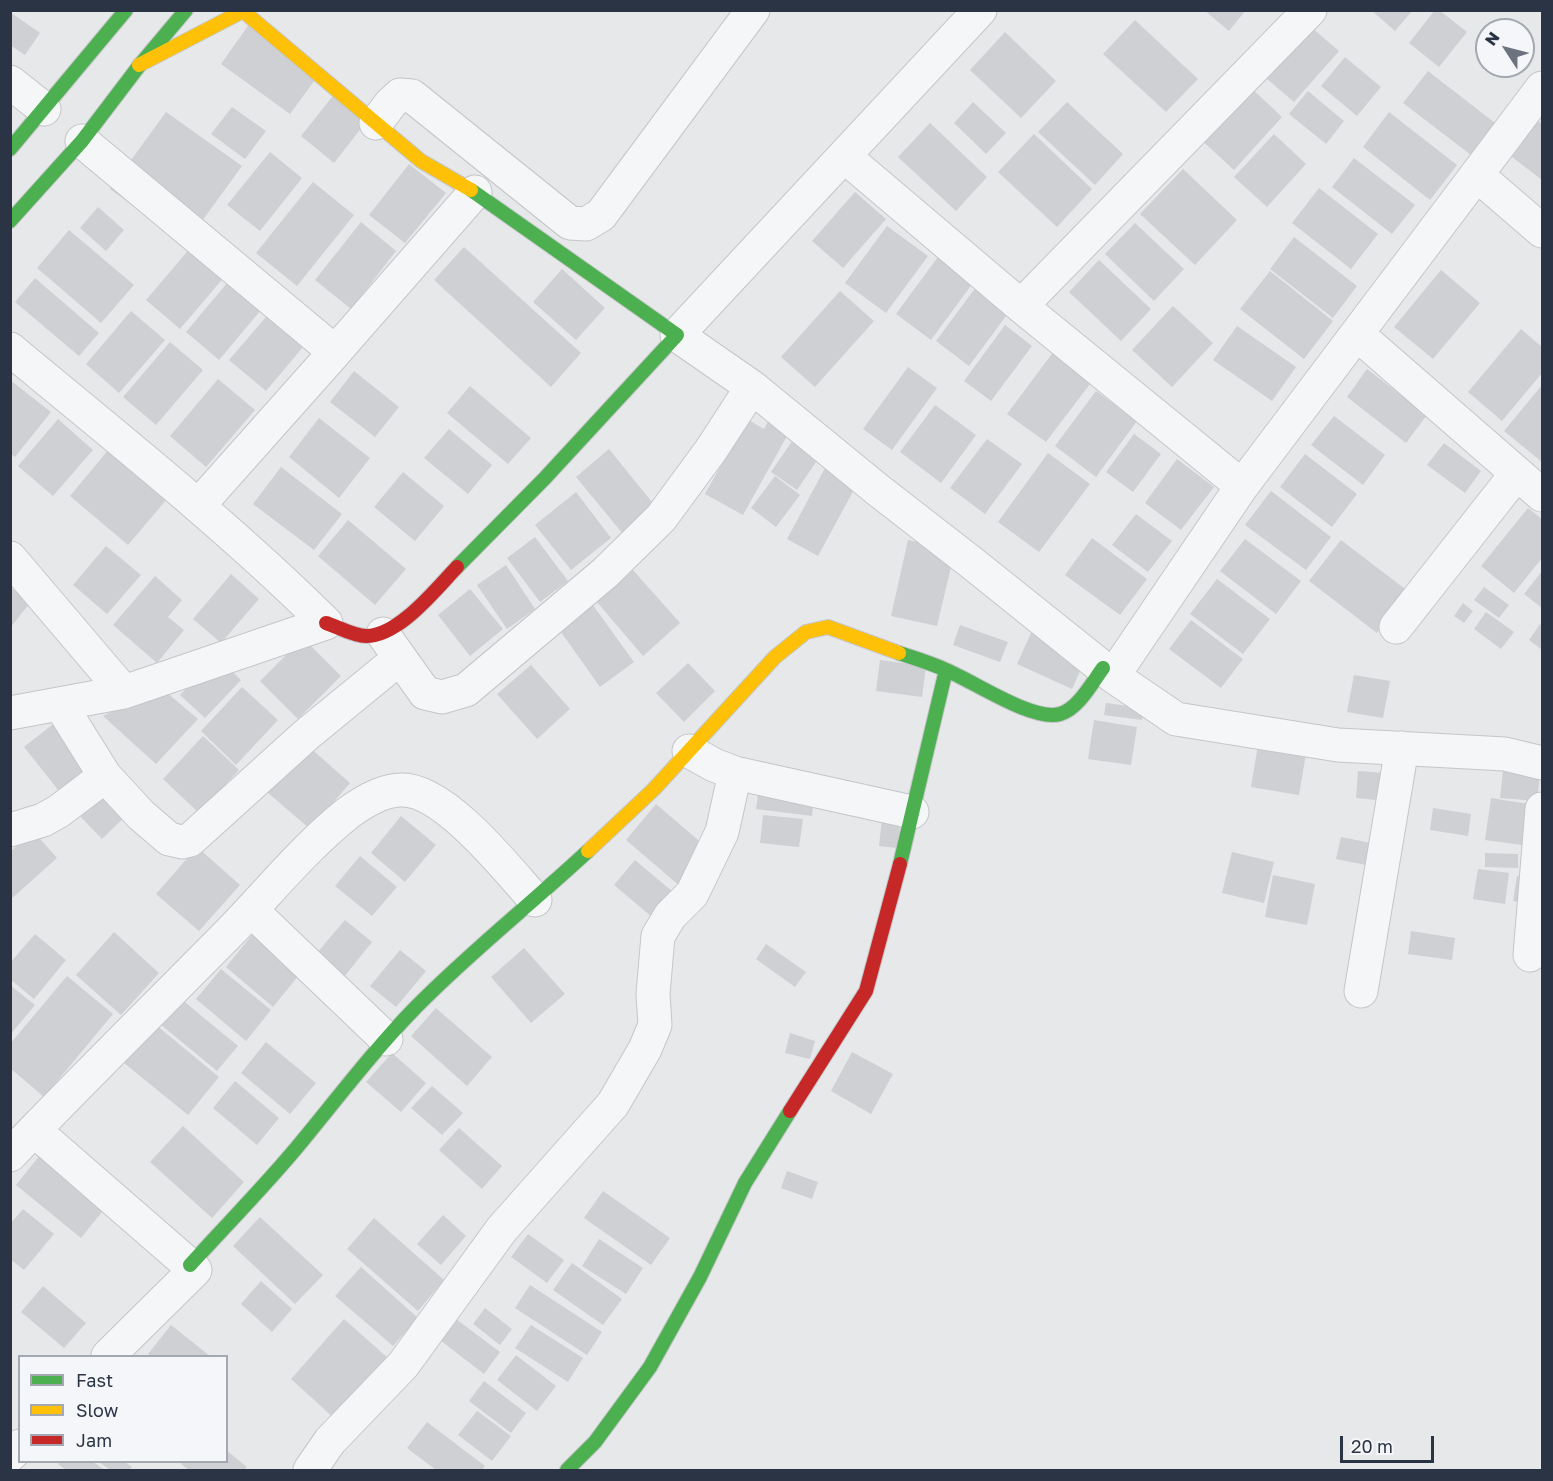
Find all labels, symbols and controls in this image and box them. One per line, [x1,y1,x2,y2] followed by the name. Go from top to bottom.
[1475,18,1535,78] north arrow
[1480,28,1504,49] text: N
[18,1355,228,1463] legend
[76,1369,113,1391] text: Fast
[76,1399,118,1421] text: Slow
[1343,1424,1438,1462] scale bar
[76,1429,112,1451] text: Jam
[1351,1435,1393,1457] text: 20 m

